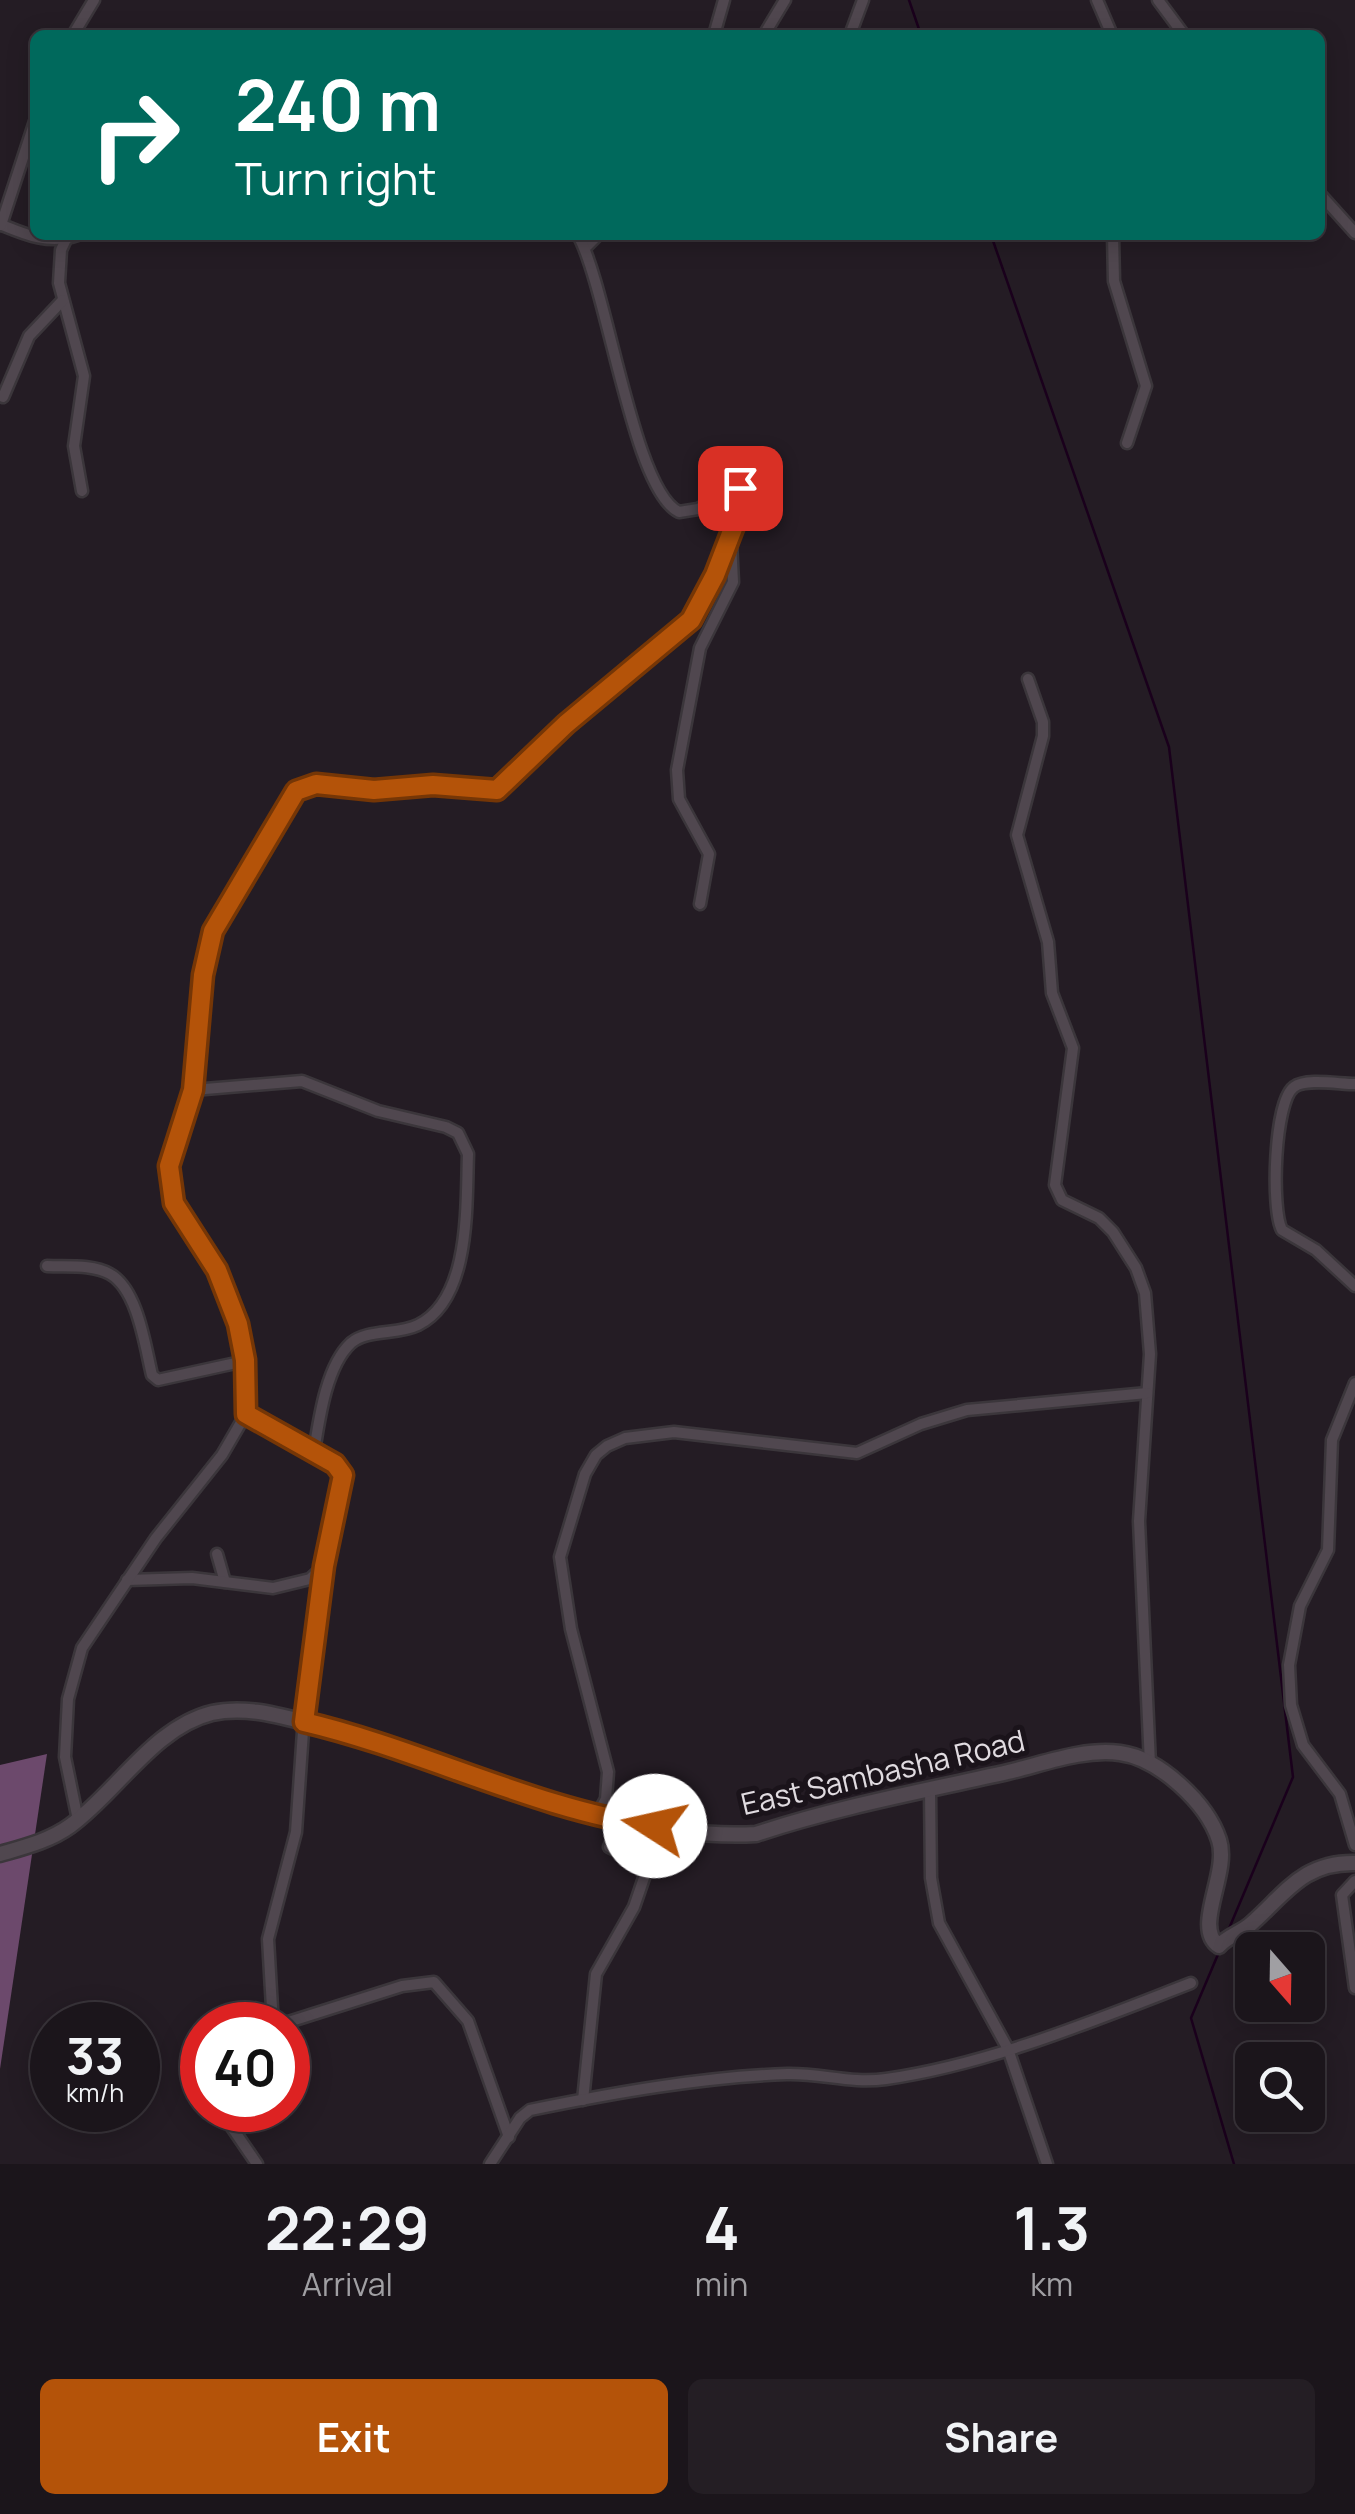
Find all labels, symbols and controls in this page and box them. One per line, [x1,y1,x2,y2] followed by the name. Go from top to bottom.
[235,56,441,152] text: 240 m
[70,70,200,200] icon: right
[235,147,436,209] text: Turn right
[698,446,783,531] pin
[713,461,768,516] icon: arrive
[737,1719,1029,1824] street label: East Sambasha Road
[603,1774,707,1878] position arrow
[1235,1932,1325,2022] north arrow
[1235,1932,1325,2132] map controls
[180,2002,310,2132] speed limit sign: 40
[66,2021,124,2089] text: 33
[1235,2042,1325,2132] button: search
[66,2075,124,2110] text: km/h
[265,2186,430,2268] text: 22:29
[703,2186,740,2268] text: 4
[1013,2186,1090,2268] text: 1.3
[302,2262,393,2306] text: Arrival
[695,2262,748,2306] text: min
[1030,2262,1073,2306] text: km
[40,2379,668,2494] button: Exit
[688,2379,1315,2494] button: Share

